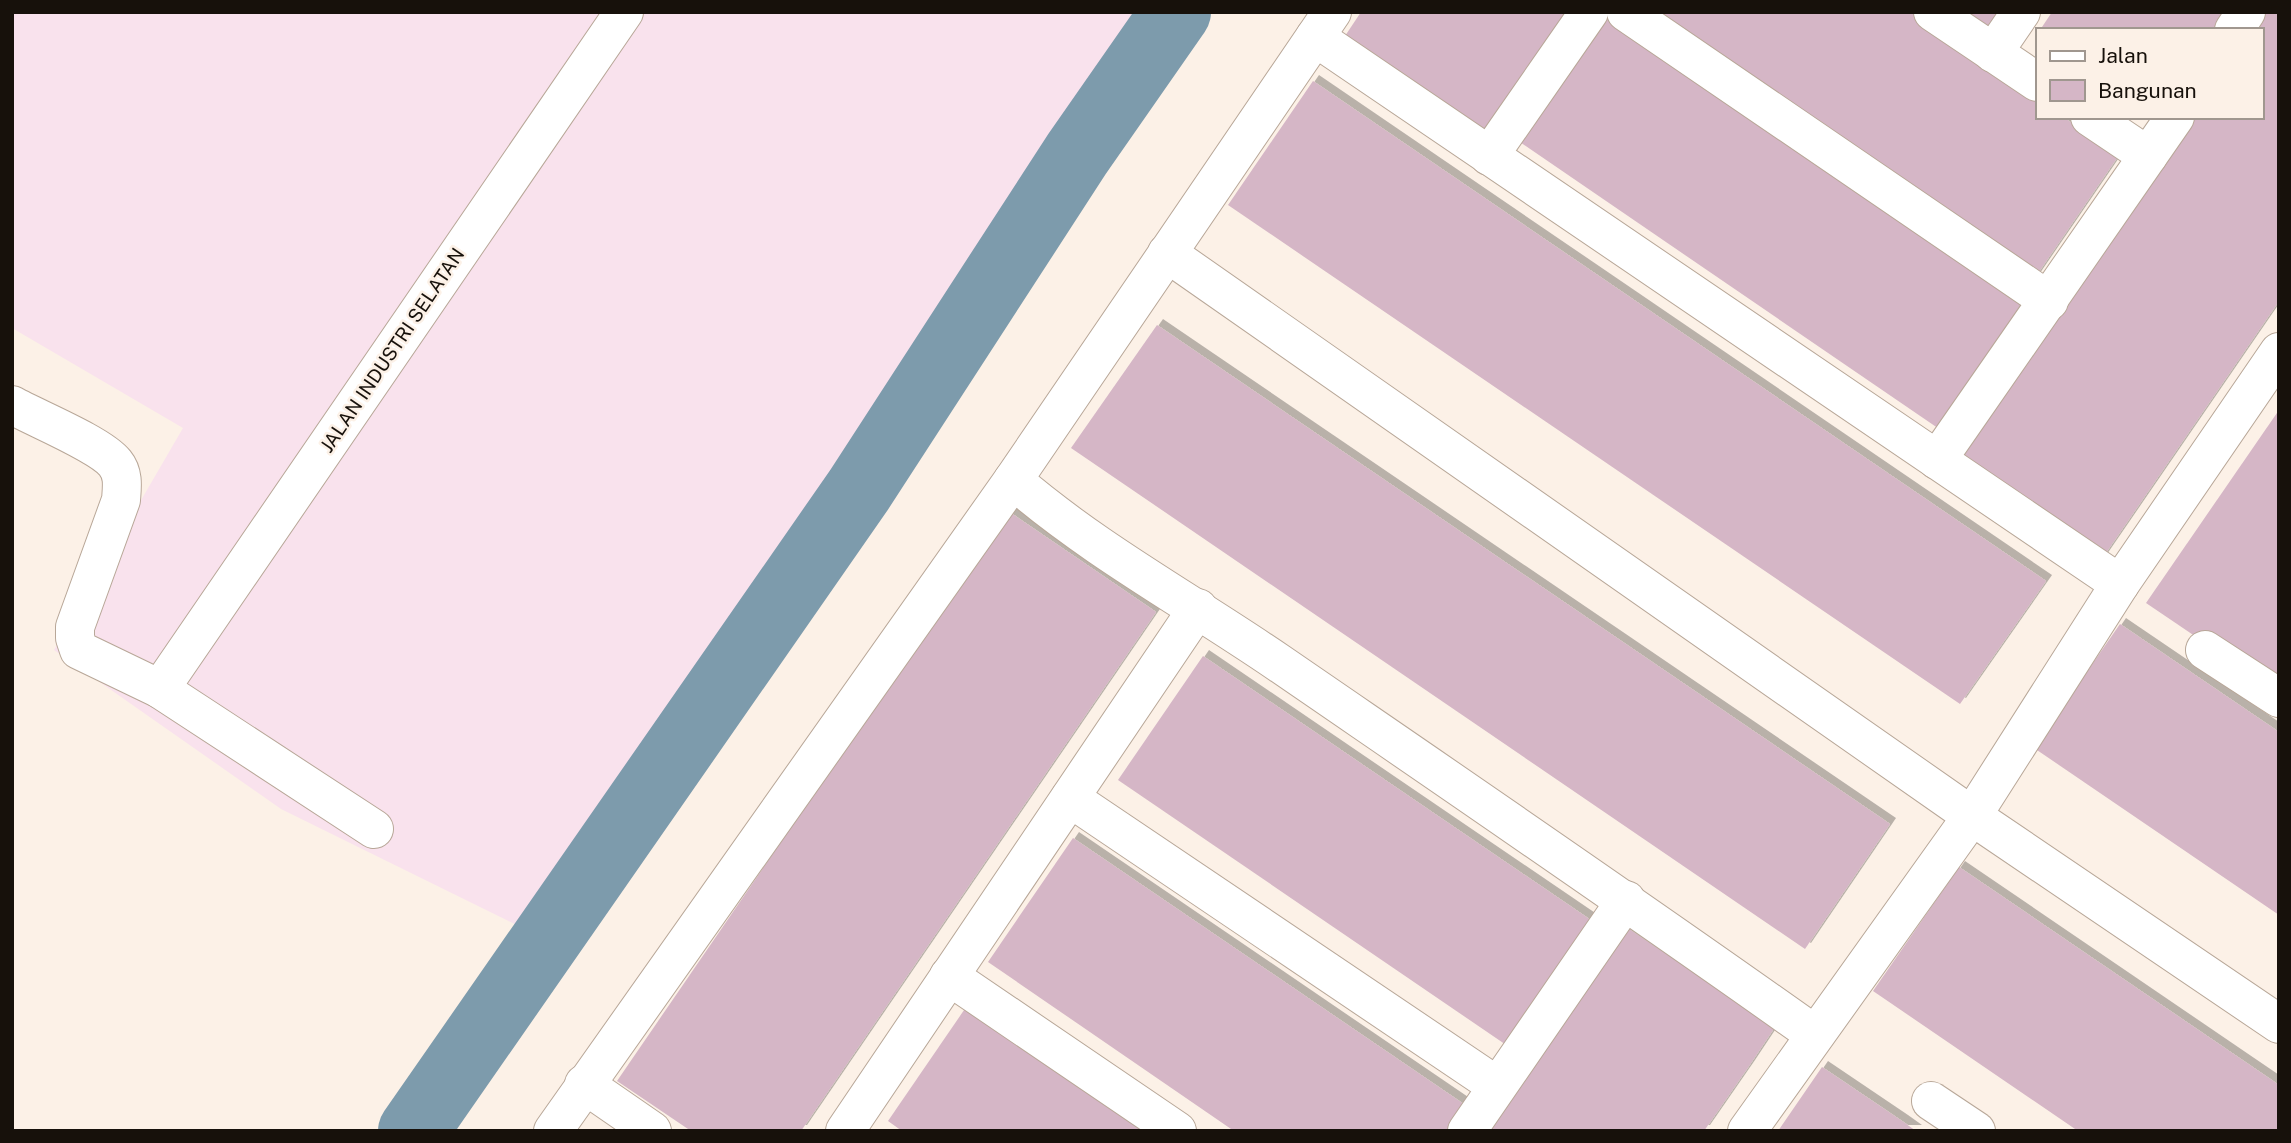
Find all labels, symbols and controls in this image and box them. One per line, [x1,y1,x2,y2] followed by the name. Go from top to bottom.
[2036,28,2263,119] legend
[2098,43,2148,68] text: Jalan
[2098,78,2197,103] text: Bangunan
[315,244,469,456] street label: JALAN INDUSTRI SELATAN

